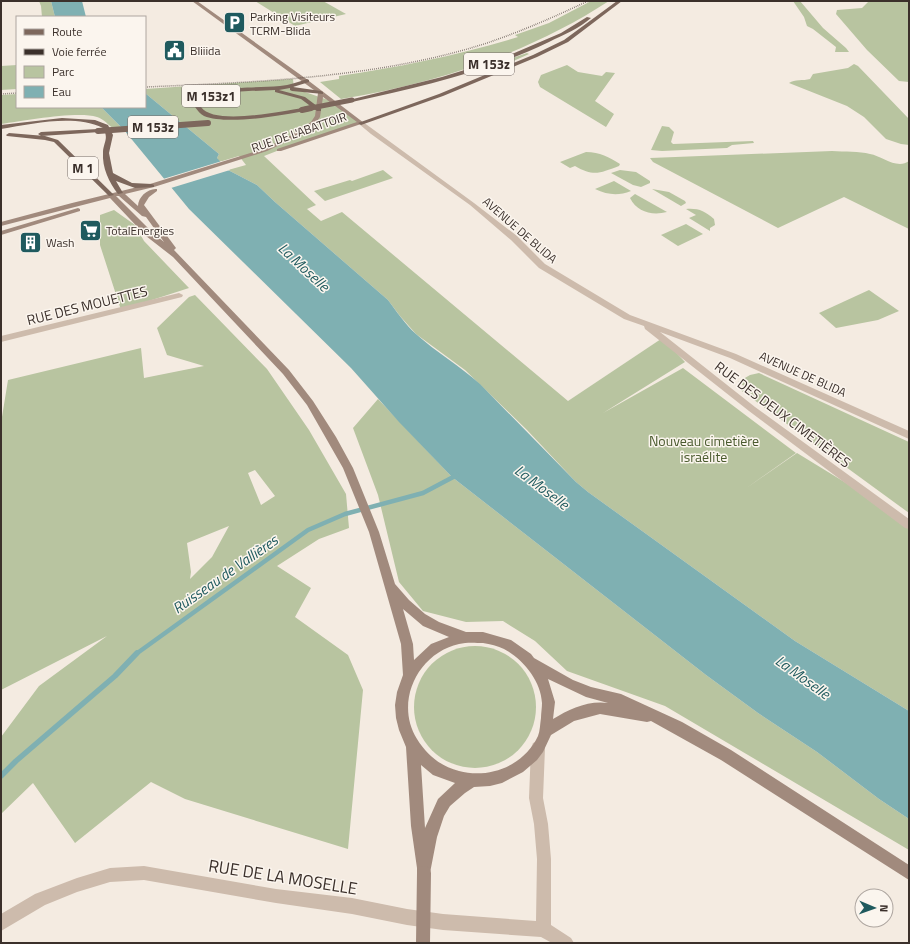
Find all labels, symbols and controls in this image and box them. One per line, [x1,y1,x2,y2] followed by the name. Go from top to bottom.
[250,7,335,40] place label: Parking Visiteurs TCRM-Blida
[222,10,248,36] parking icon: Parking Visiteurs TCRM-Blida
[16,16,146,108] legend
[52,22,82,41] text: Route
[162,37,188,63] public building icon: Bliiida
[190,41,220,60] place label: Bliiida
[52,42,107,61] text: Voie ferrée
[464,53,514,75] road number: M 153z
[52,62,74,81] text: Parc
[52,82,71,101] text: Eau
[182,85,240,107] road number: M 153z1
[249,107,349,157] street label: RUE DE L'ABATTOIR
[128,116,178,138] road number: M 153z
[68,157,98,179] road number: M 1
[479,192,561,268] street label: AVENUE DE BLIDA
[78,217,104,243] supermarket icon: TotalEnergies
[106,221,175,240] place label: TotalEnergies
[18,229,44,255] building icon: Wash
[46,233,75,252] place label: Wash
[273,237,336,298] water label: La Moselle
[24,280,150,330] street label: RUE DES MOUETTES
[756,346,850,402] street label: AVENUE DE BLIDA
[711,356,855,472] street label: RUE DES DEUX CIMETIÈRES
[649,430,759,467] park label: Nouveau cimetière israélite
[510,459,575,516] water label: La Moselle
[167,528,284,619] water label: Ruisseau de Vallières
[771,649,836,705] water label: La Moselle
[207,852,359,902] street label: RUE DE LA MOSELLE
[854,888,894,928] north arrow
[876,904,892,912] text: N

